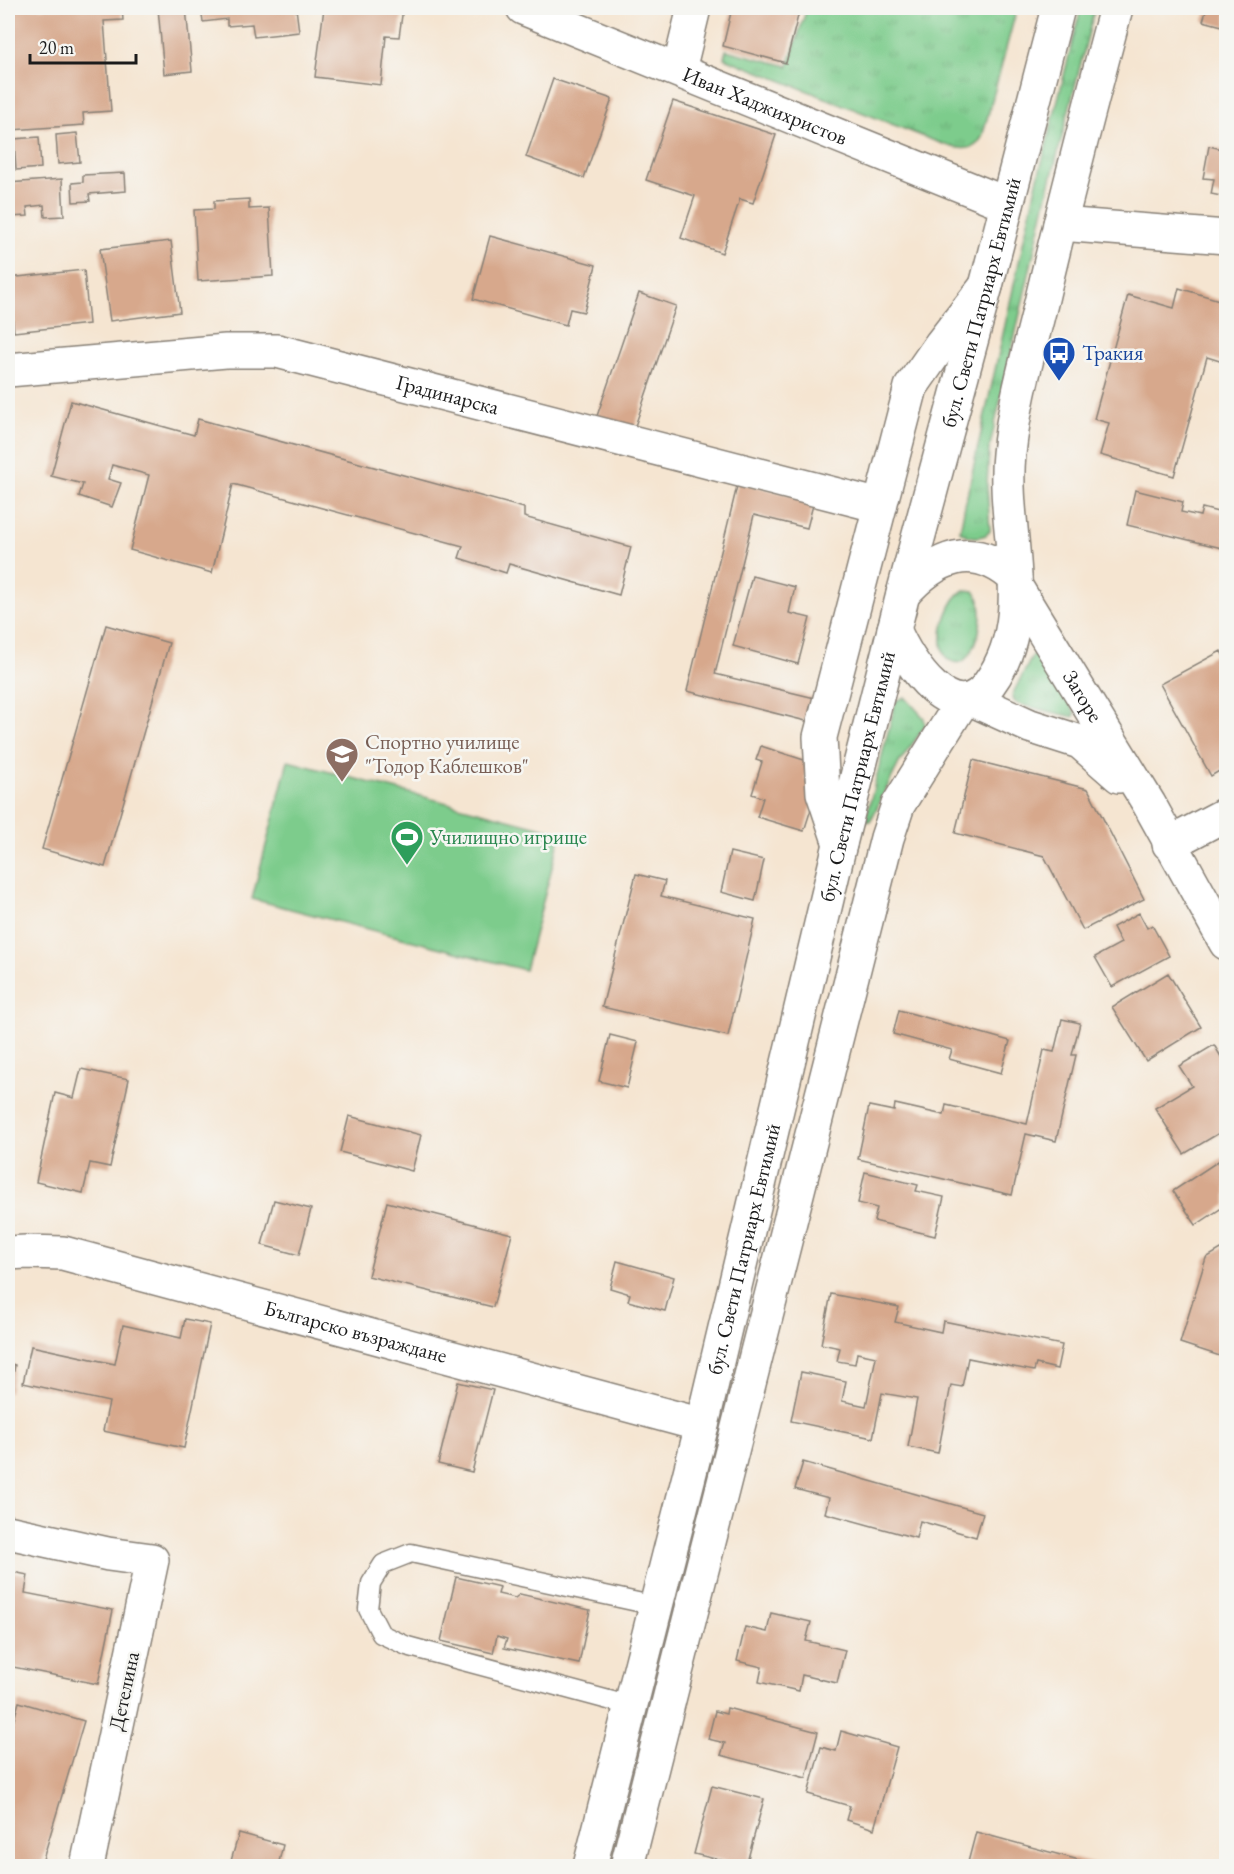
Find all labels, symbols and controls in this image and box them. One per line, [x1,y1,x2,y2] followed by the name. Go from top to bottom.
[30,27,136,65] scale bar
[39,36,74,59] text: 20 m
[679,60,852,151] street label: Иван Хаджихристов
[935,174,1027,430] street label: бул. Свети Патриарх Евтимий
[1041,335,1077,382] bus stop icon: Тракия
[1082,339,1143,366] place label: Тракия
[394,368,503,421] street label: Градинарска
[813,648,901,904] street label: бул. Свети Патриарх Евтимий
[1057,665,1109,727] street label: Загоре
[365,728,529,779] place label: Спортно училище "Тодор Каблешков"
[324,736,360,783] school or university icon: Спортно училище "Тодор Каблешков"
[389,819,425,866] sports icon: Училищно игрище
[429,823,587,850] place label: Училищно игрище
[700,1121,786,1377] street label: бул. Свети Патриарх Евтимий
[261,1294,450,1369] street label: Българско възраждане
[102,1648,145,1733] street label: Детелина

